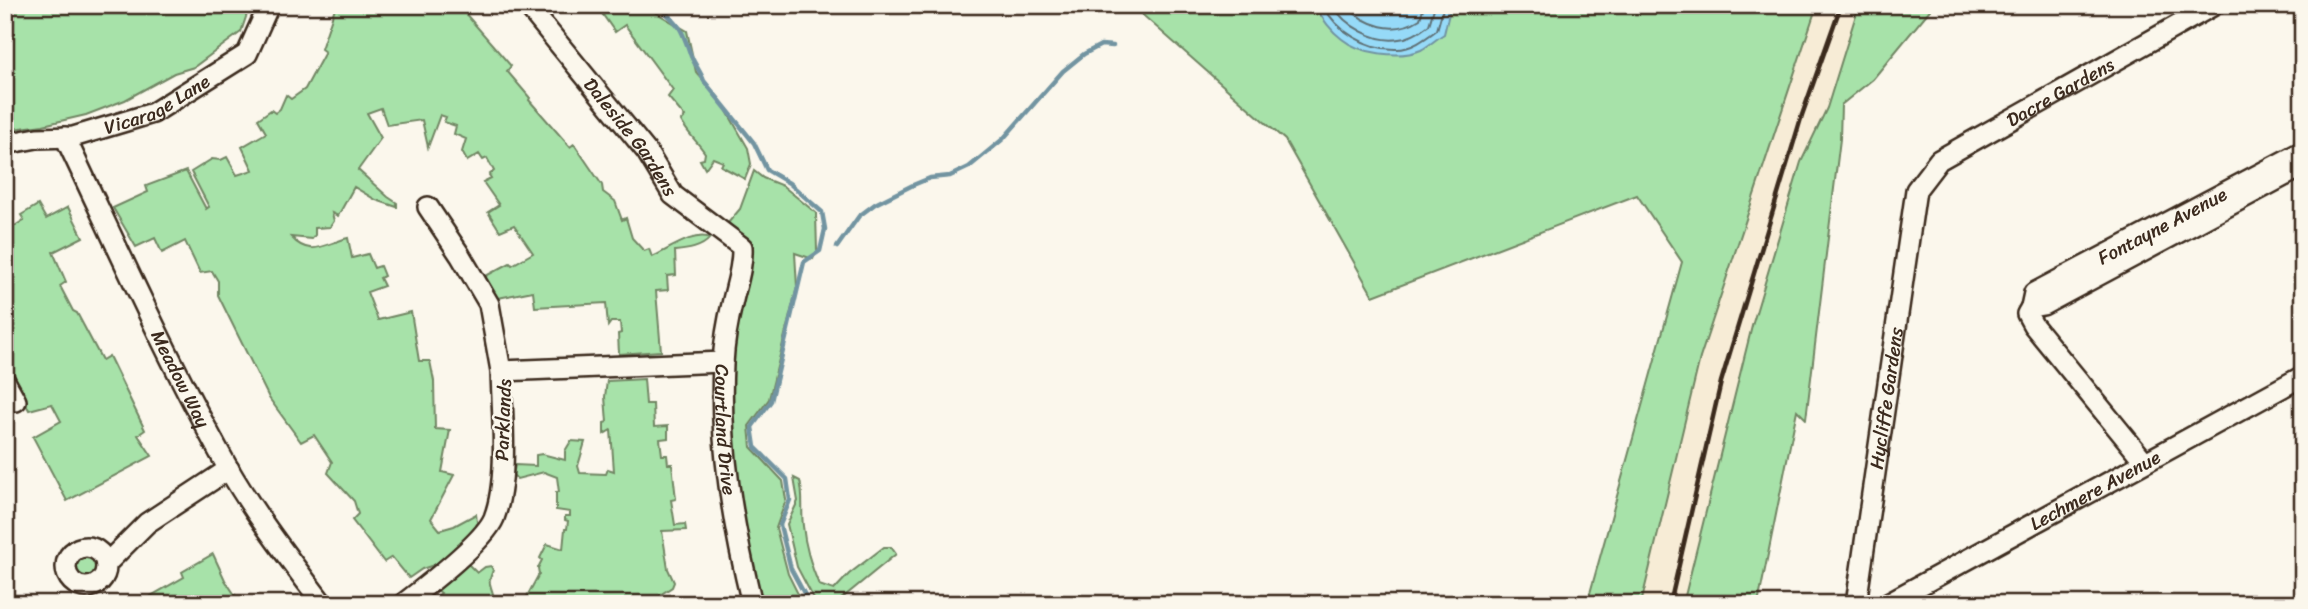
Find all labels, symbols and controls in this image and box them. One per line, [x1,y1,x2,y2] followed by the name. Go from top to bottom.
[2000,48,2121,136] street label: Dacre Gardens
[100,65,216,143] street label: Vicarage Lane
[575,70,687,203] street label: Daleside Gardens
[2091,177,2233,273] street label: Fontayne Avenue
[142,324,220,434] street label: Meadow Way
[1859,325,1912,471] street label: Hycliffe Gardens
[706,364,747,497] street label: Courtland Drive
[485,378,521,462] street label: Parklands
[2023,441,2166,539] street label: Lechmere Avenue

